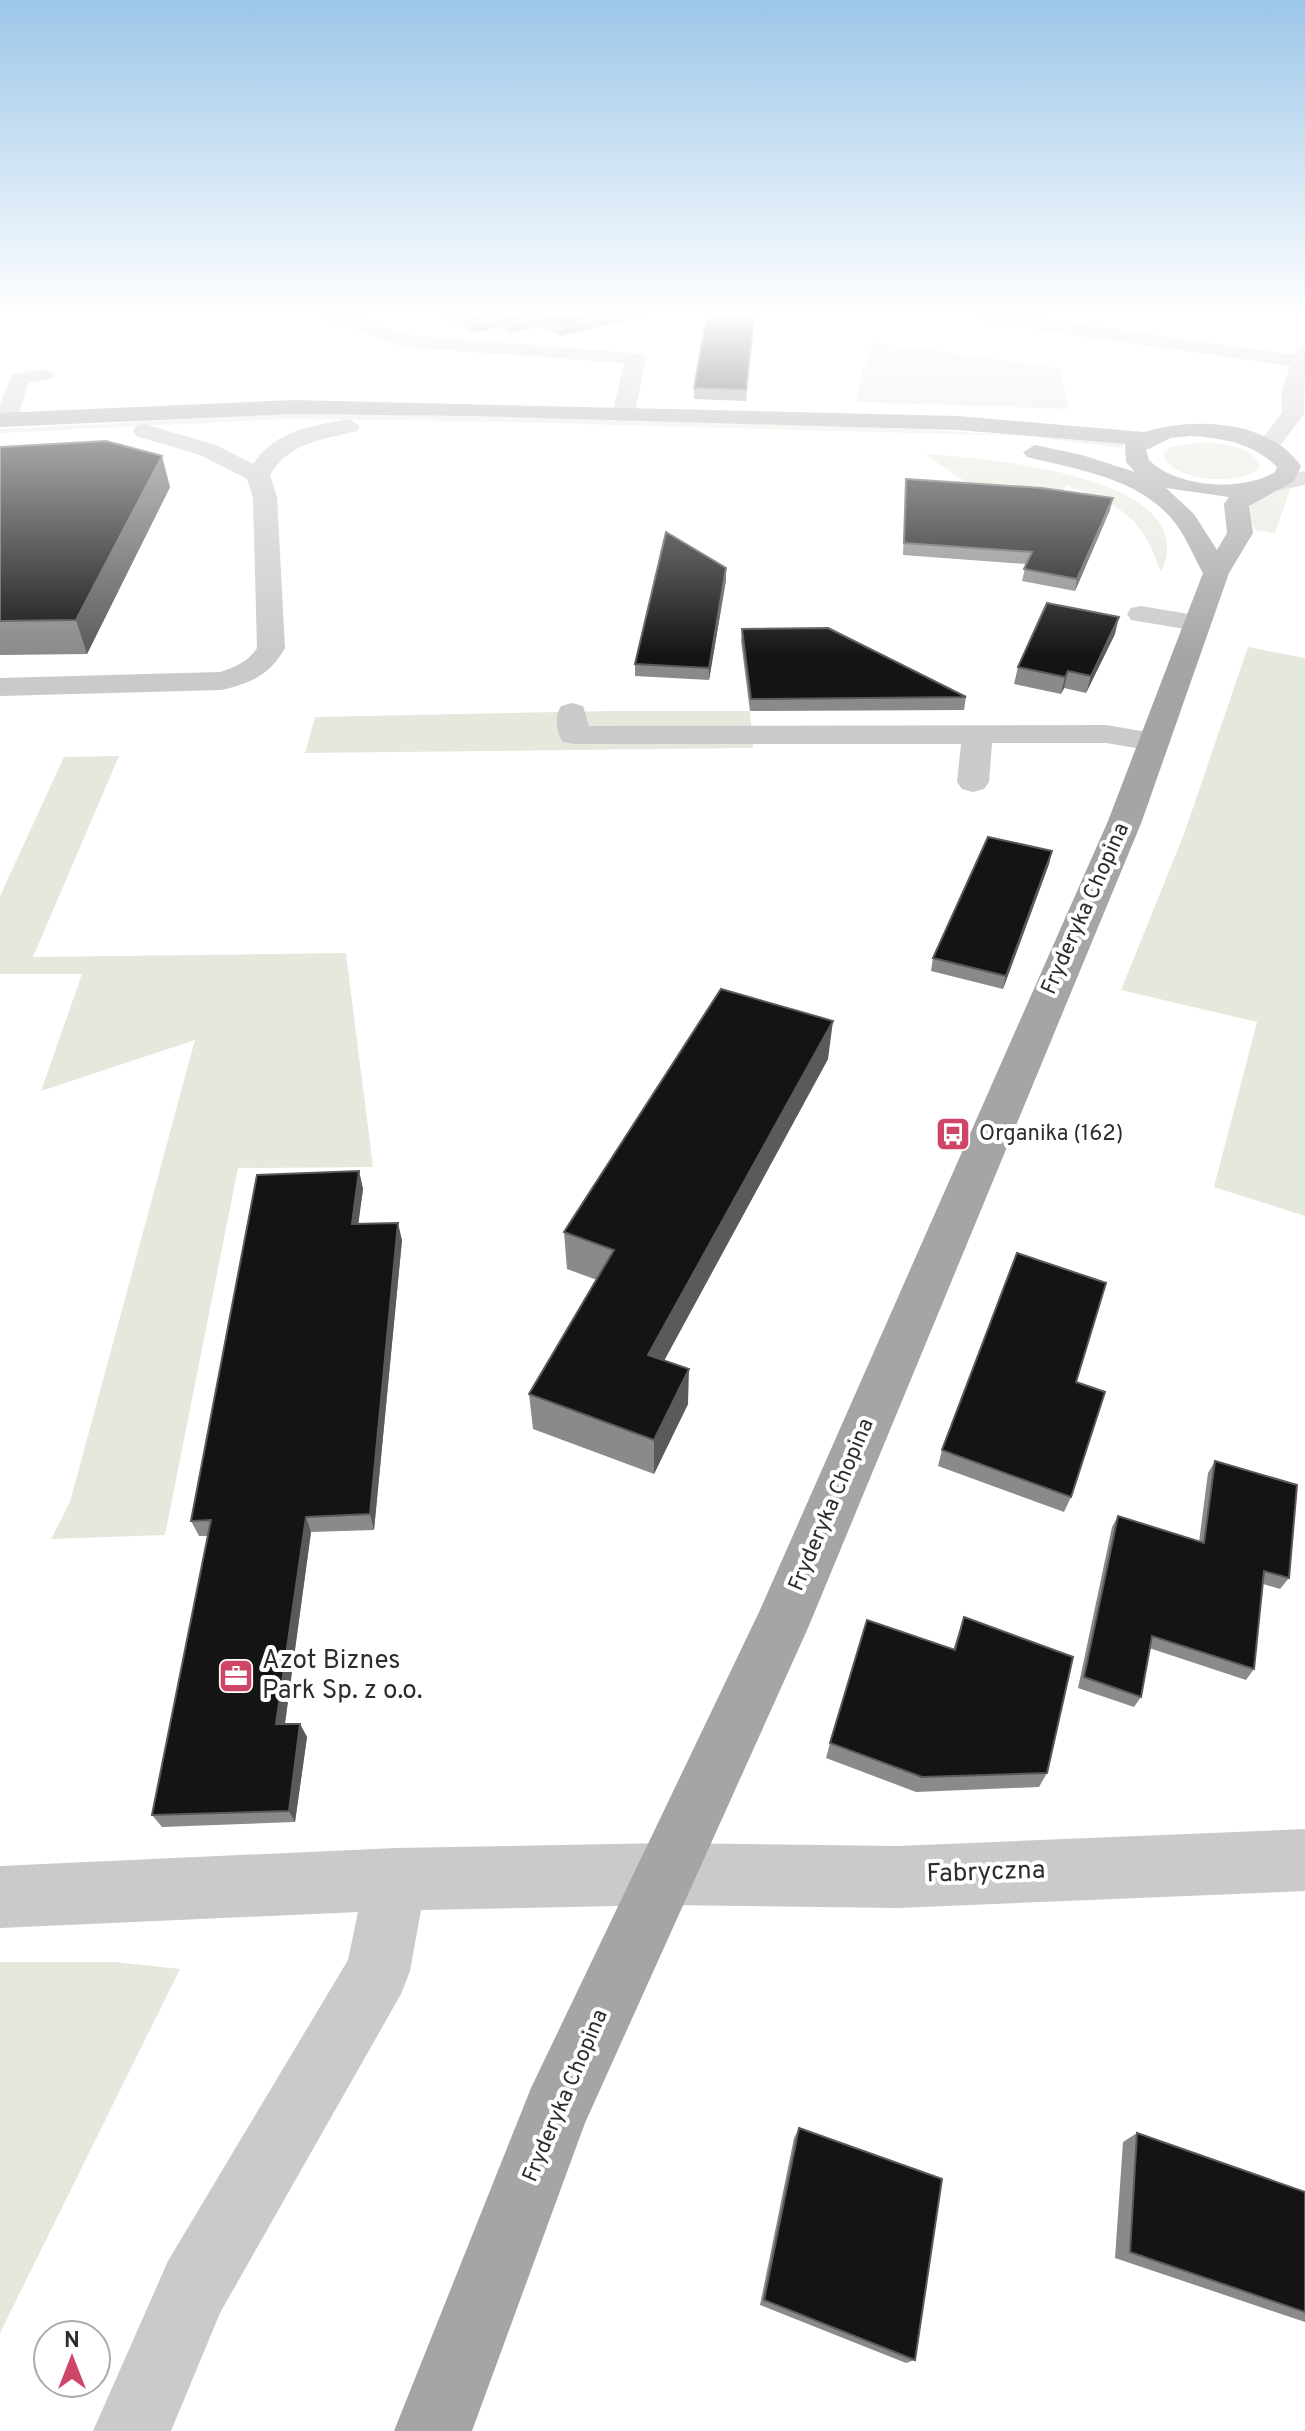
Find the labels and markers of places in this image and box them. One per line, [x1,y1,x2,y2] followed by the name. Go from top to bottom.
[934,1115,972,1153] bus stop icon: Organika (162)
[979,1121,1123,1148] place label: Organika (162)
[262,1645,423,1708] place label: Azot Biznes Park Sp. z o.o.
[217,1657,255,1695] office icon: Azot Biznes Park Sp. z o.o.

